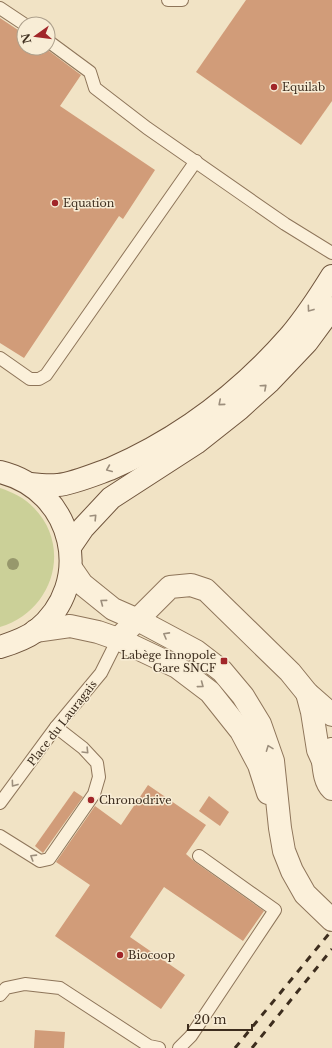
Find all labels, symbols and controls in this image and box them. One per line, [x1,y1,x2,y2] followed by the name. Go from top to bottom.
[16,16,56,56] north arrow
[18,31,34,45] text: N
[282,80,325,94] place label: Equilab
[269,82,279,92] marker: Equilab
[63,196,115,210] place label: Equation
[50,198,60,208] marker: Equation
[308,304,315,311] one-way arrow
[259,385,266,392] one-way arrow
[218,398,226,405] one-way arrow
[106,464,113,472] one-way arrow
[89,514,97,522] one-way arrow
[101,599,108,606] one-way arrow
[163,633,170,640] one-way arrow
[121,648,217,675] place label: Labège Innopole Gare SNCF
[219,656,229,666] marker: Labège Innopole Gare SNCF
[24,677,100,769] street label: Place du Lauragais
[196,680,203,687] one-way arrow
[265,745,273,752] one-way arrow
[81,746,89,754] one-way arrow
[11,780,19,787] one-way arrow
[99,793,172,807] place label: Chronodrive
[86,795,96,805] marker: Chronodrive
[30,854,37,861] one-way arrow
[128,948,175,962] place label: Biocoop
[115,950,125,960] marker: Biocoop
[188,1006,252,1032] scale bar
[194,1012,226,1027] text: 20 m

